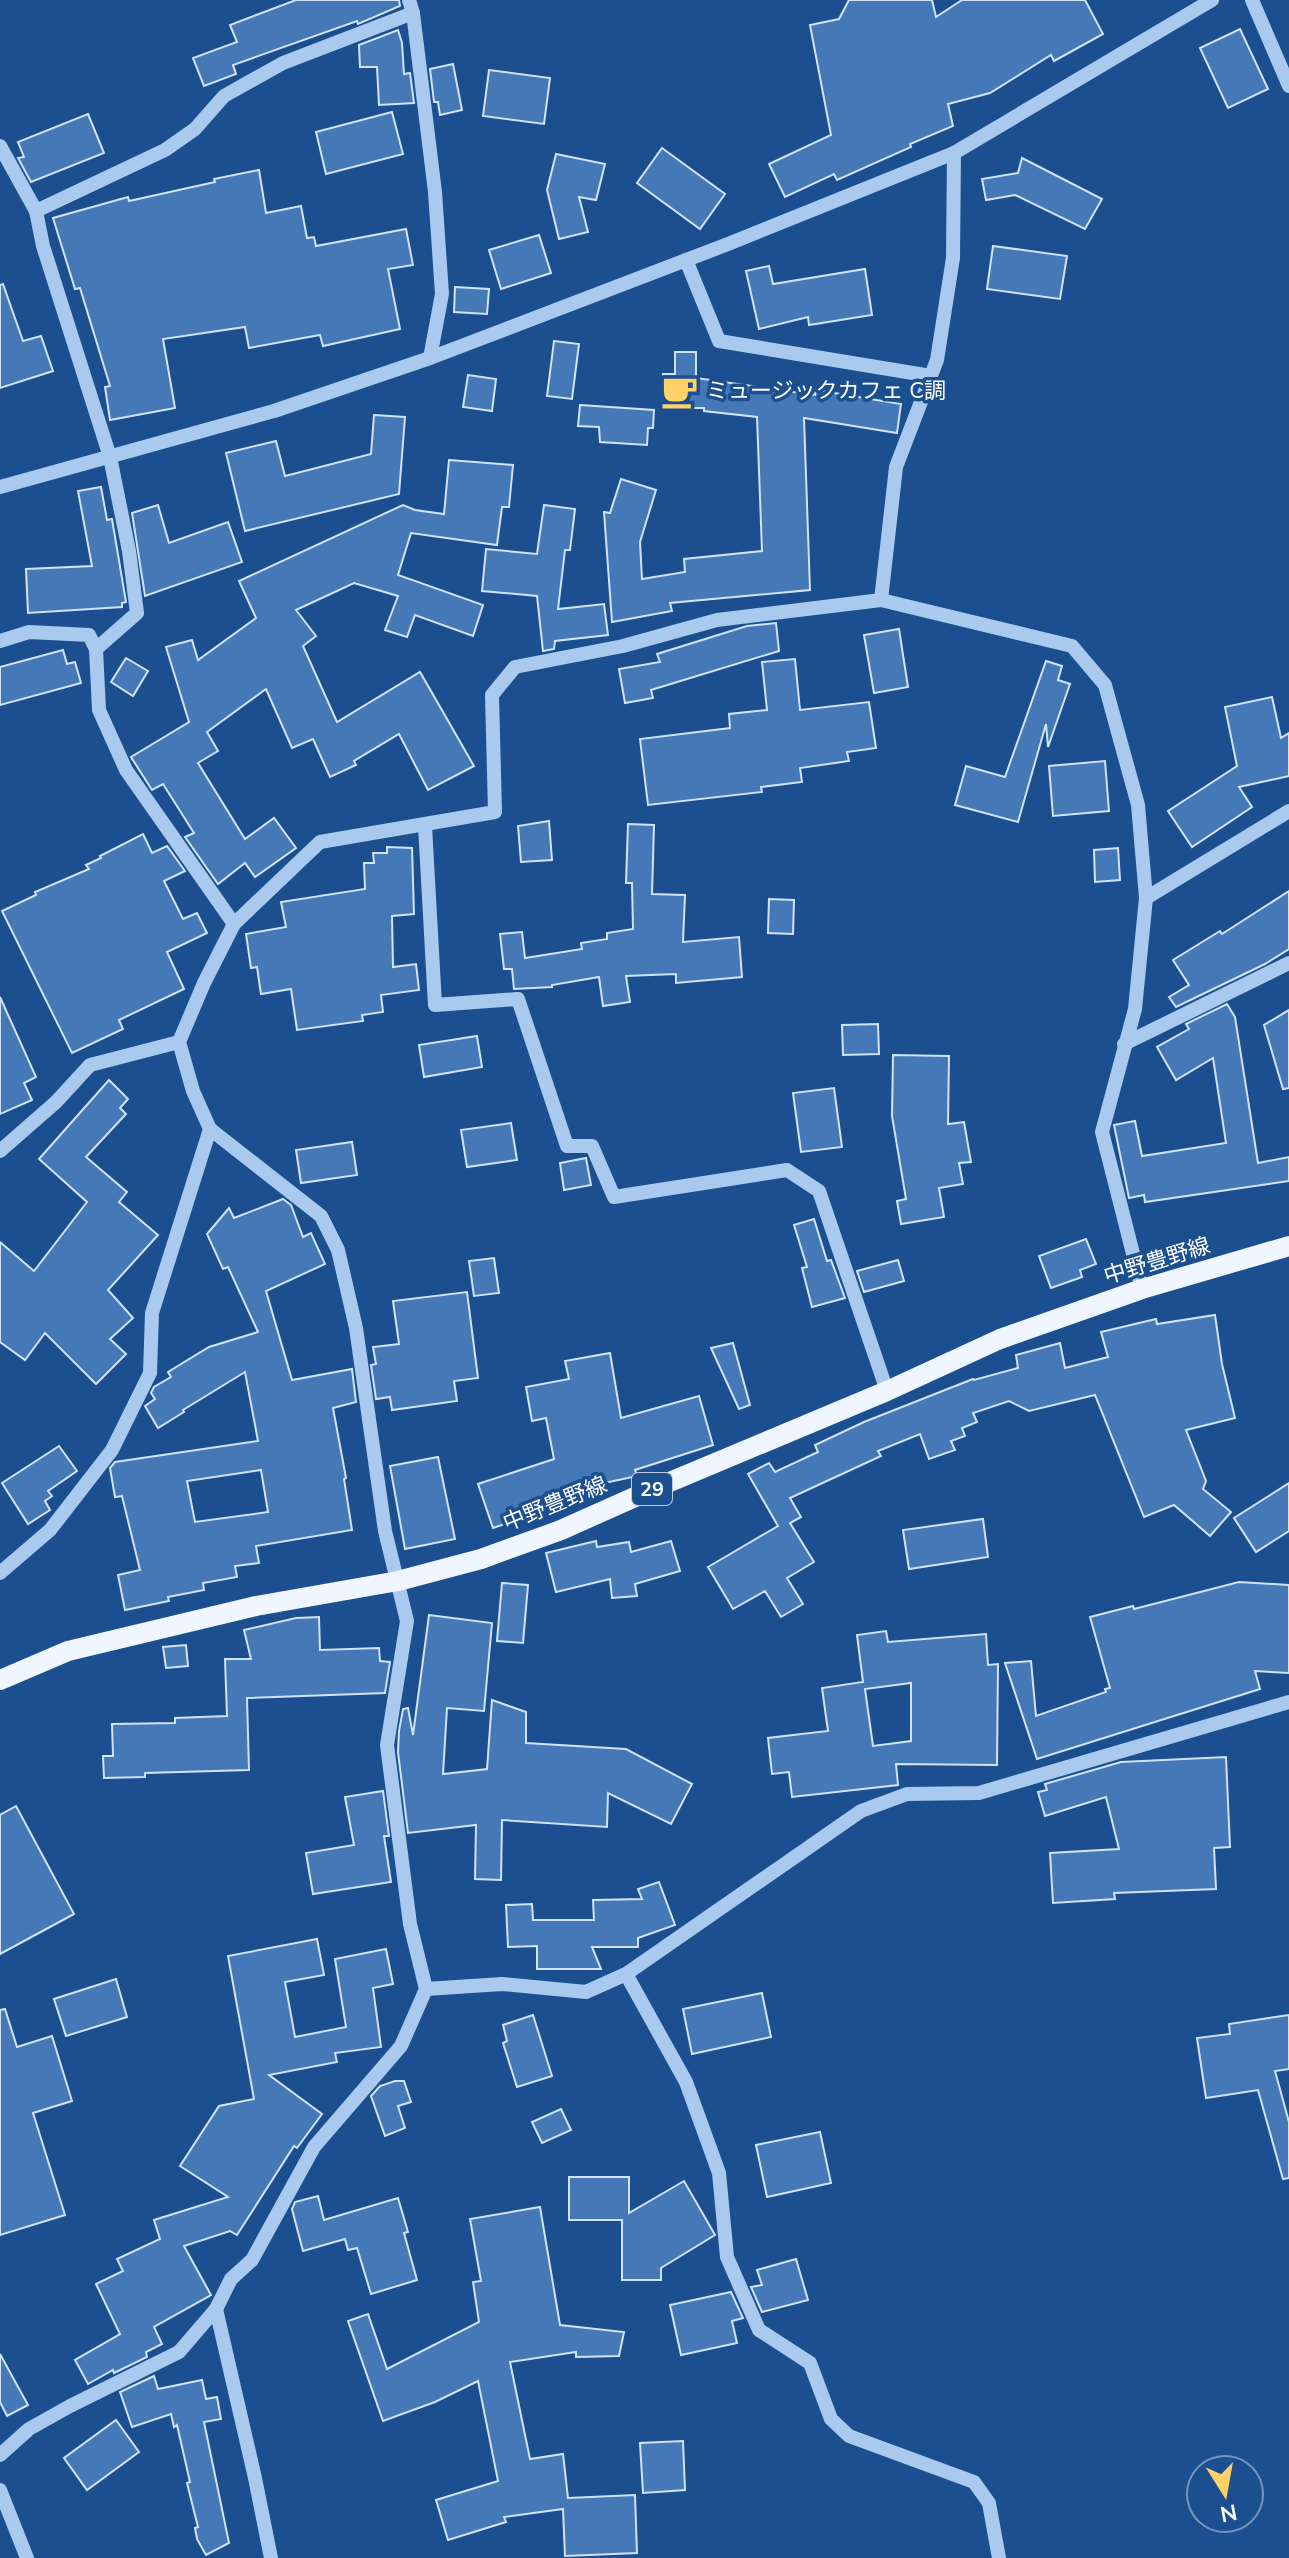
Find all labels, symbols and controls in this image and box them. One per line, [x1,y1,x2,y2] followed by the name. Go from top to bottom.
[661,372,699,410] cafe icon: ミュージックカフェ C調
[706,376,946,406] place label: ミュージックカフェ C調
[1100,1231,1214,1291] street label: 中野豊野線
[498,1469,612,1539] street label: 中野豊野線
[632,1473,672,1505] road number: 29
[1185,2454,1265,2534] north arrow
[1218,2496,1240,2529] text: N

